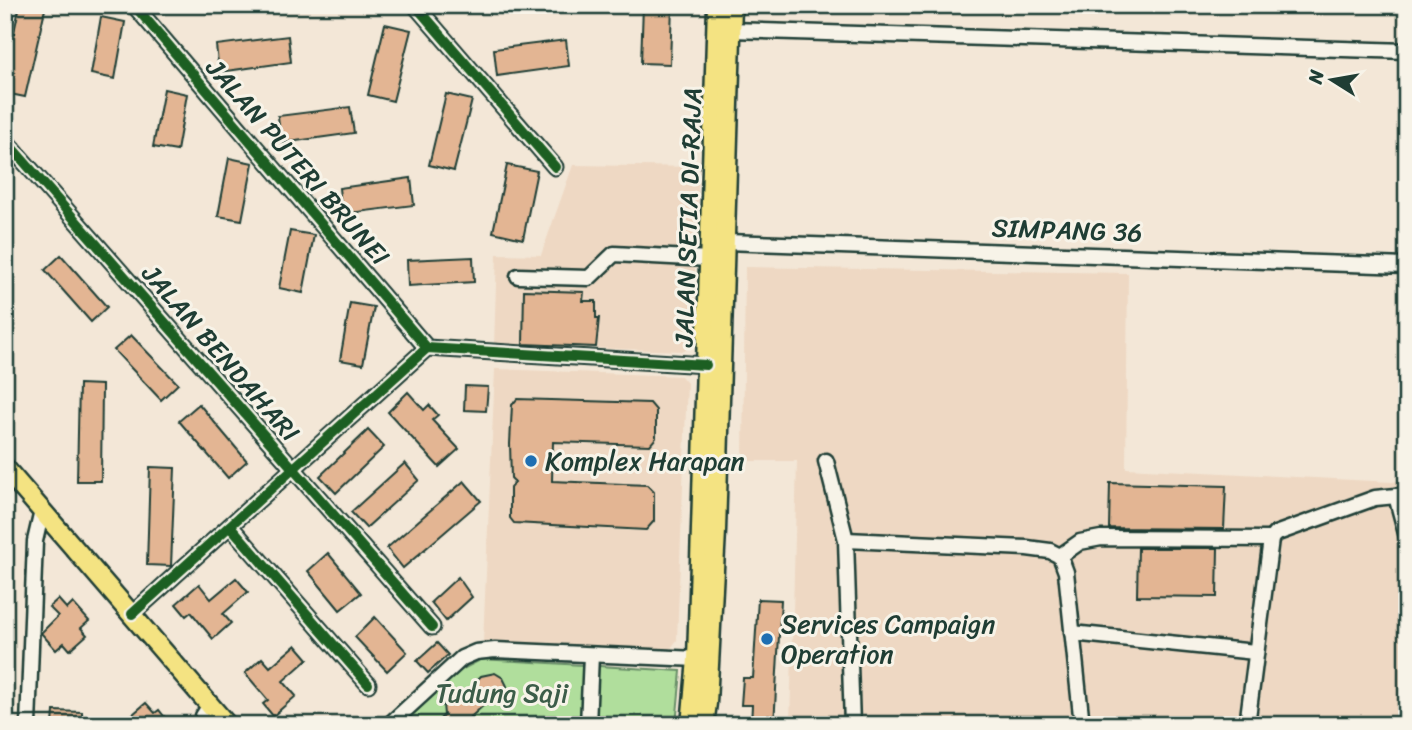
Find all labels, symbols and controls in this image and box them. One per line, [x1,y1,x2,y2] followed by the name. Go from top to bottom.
[1296,46,1366,116] north arrow
[194,47,402,276] street label: JALAN PUTERI BRUNEI
[1298,66,1333,87] text: N
[660,87,716,348] street label: JALAN SETIA DI-RAJA
[991,204,1143,256] street label: SIMPANG 36
[129,253,312,453] street label: JALAN BENDAHARI
[545,438,745,484] place label: Komplex Harapan
[523,453,539,469] marker: Komplex Harapan
[781,601,995,677] place label: Services Campaign Operation
[759,631,775,647] marker: Services Campaign Operation
[436,670,569,716] park label: Tudung Saji

